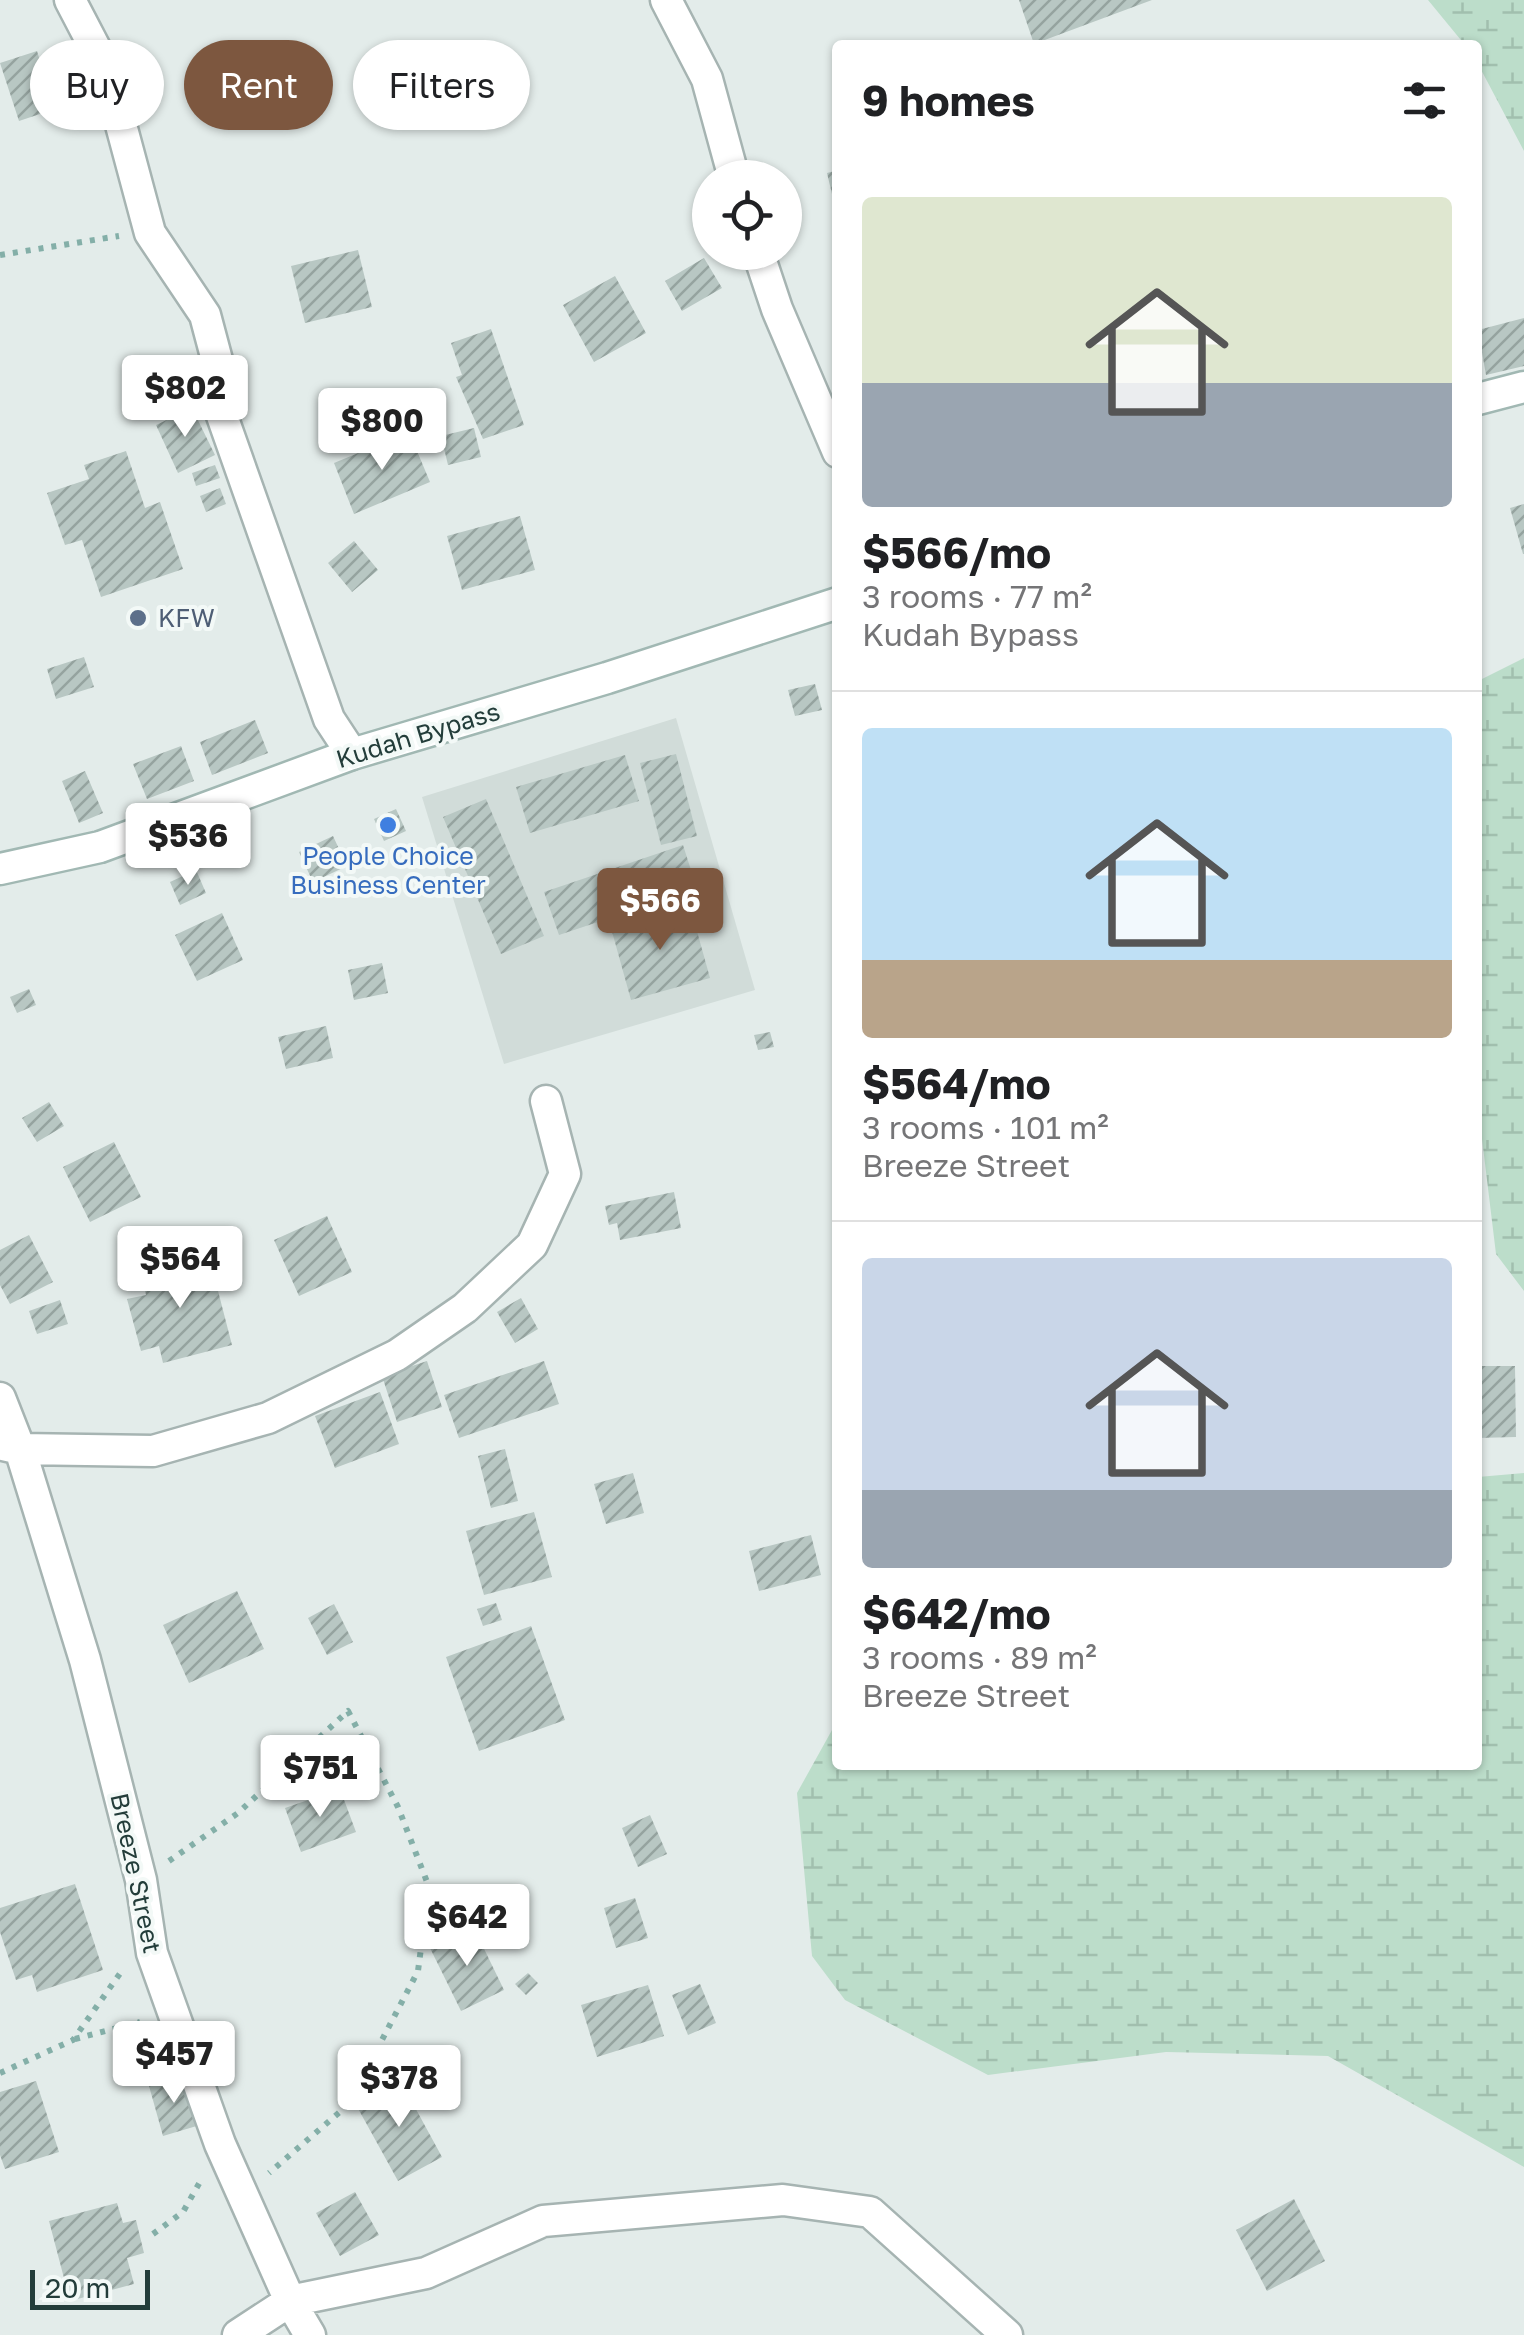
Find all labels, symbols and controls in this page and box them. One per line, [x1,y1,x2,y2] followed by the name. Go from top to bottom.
[30,40,164,130] chip: Buy
[184,40,333,130] chip: Rent
[353,40,530,130] chip: Filters
[1397,73,1452,128] icon: filters
[862,75,1035,125] text: 9 homes
[692,160,802,270] map controls
[692,160,802,270] button: locate
[1067,262,1247,442] icon: home
[126,355,244,440] pin: $802
[144,368,226,406] text: $802
[323,388,441,473] pin: $800
[340,401,424,439] text: $800
[862,527,1051,577] text: $566/mo
[862,577,1092,615] text: 3 rooms · 77 m²
[158,602,215,633] place label: KFW
[127,607,149,629] marker: KFW
[862,615,1079,653] text: Kudah Bypass
[332,695,503,774] street label: Kudah Bypass
[1067,793,1247,973] icon: home
[129,803,247,888] pin: $536
[377,814,399,836] marker: People Choice Business Center
[148,816,228,854] text: $536
[290,840,486,900] place label: People Choice Business Center
[601,868,719,953] pin: $566
[619,881,701,919] text: $566
[862,1058,1051,1108] text: $564/mo
[862,1108,1109,1146] text: 3 rooms · 101 m²
[862,1146,1070,1184] text: Breeze Street
[121,1226,239,1311] pin: $564
[139,1239,221,1277] text: $564
[1067,1323,1247,1503] icon: home
[862,1588,1051,1638] text: $642/mo
[862,1638,1097,1676] text: 3 rooms · 89 m²
[862,1676,1070,1714] text: Breeze Street
[261,1735,379,1820] pin: $751
[283,1748,357,1786] text: $751
[104,1790,169,1956] street label: Breeze Street
[408,1884,526,1969] pin: $642
[426,1897,508,1935] text: $642
[115,2021,233,2106] pin: $457
[135,2034,213,2072] text: $457
[340,2045,458,2130] pin: $378
[360,2058,438,2096] text: $378
[30,2265,150,2310] scale bar
[45,2271,110,2304] text: 20 m

